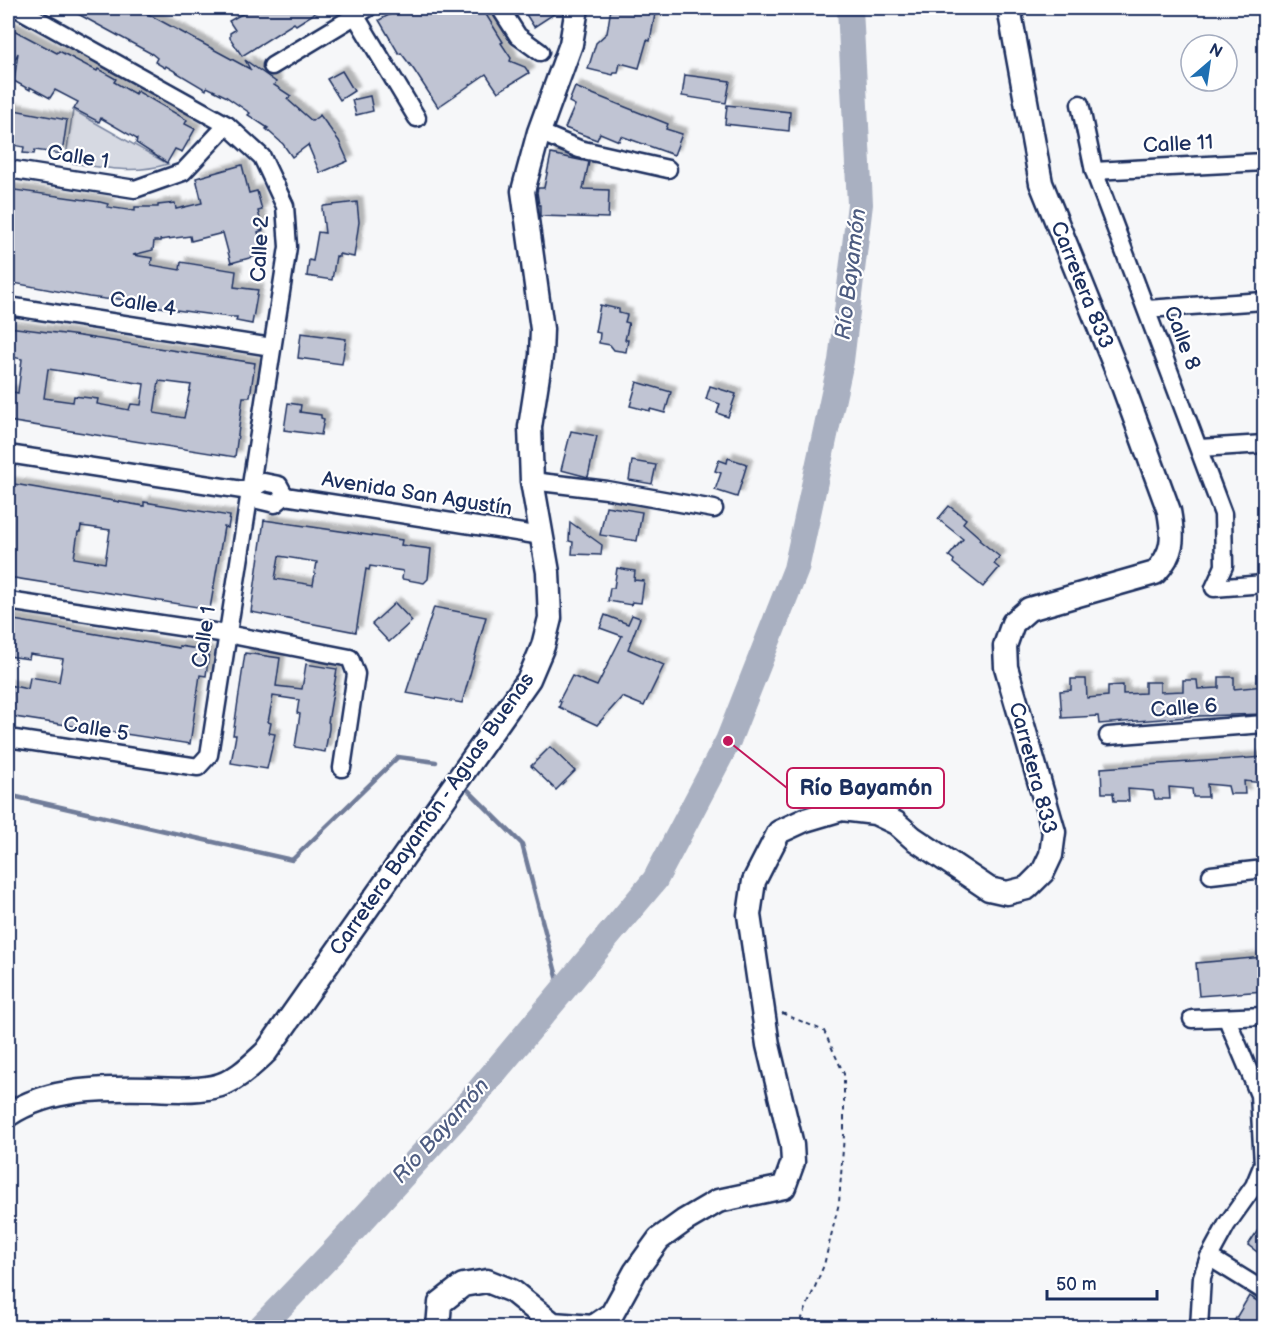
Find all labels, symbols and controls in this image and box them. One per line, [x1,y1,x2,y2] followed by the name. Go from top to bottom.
[1179,33,1239,93] north arrow
[1206,40,1225,62] text: N
[1142,130,1214,158] street label: Calle 11
[45,140,111,174] street label: Calle 1
[830,207,872,341] water label: Río Bayamón
[246,215,274,283] street label: Calle 2
[1045,218,1119,352] street label: Carretera 833
[108,286,178,322] street label: Calle 4
[1158,303,1206,373] street label: Calle 8
[320,467,514,521] street label: Avenida San Agustín
[187,604,221,670] street label: Calle 1
[324,668,540,960] street label: Carretera Bayamón - Aguas Buenas
[1150,693,1218,723] street label: Calle 6
[1003,700,1063,836] street label: Carretera 833
[61,711,131,747] street label: Calle 5
[787,768,944,808] callout: Río Bayamón
[799,775,933,802] text: Río Bayamón
[387,1073,495,1189] water label: Río Bayamón
[1047,1263,1156,1301] scale bar
[1056,1274,1097,1295] text: 50 m

